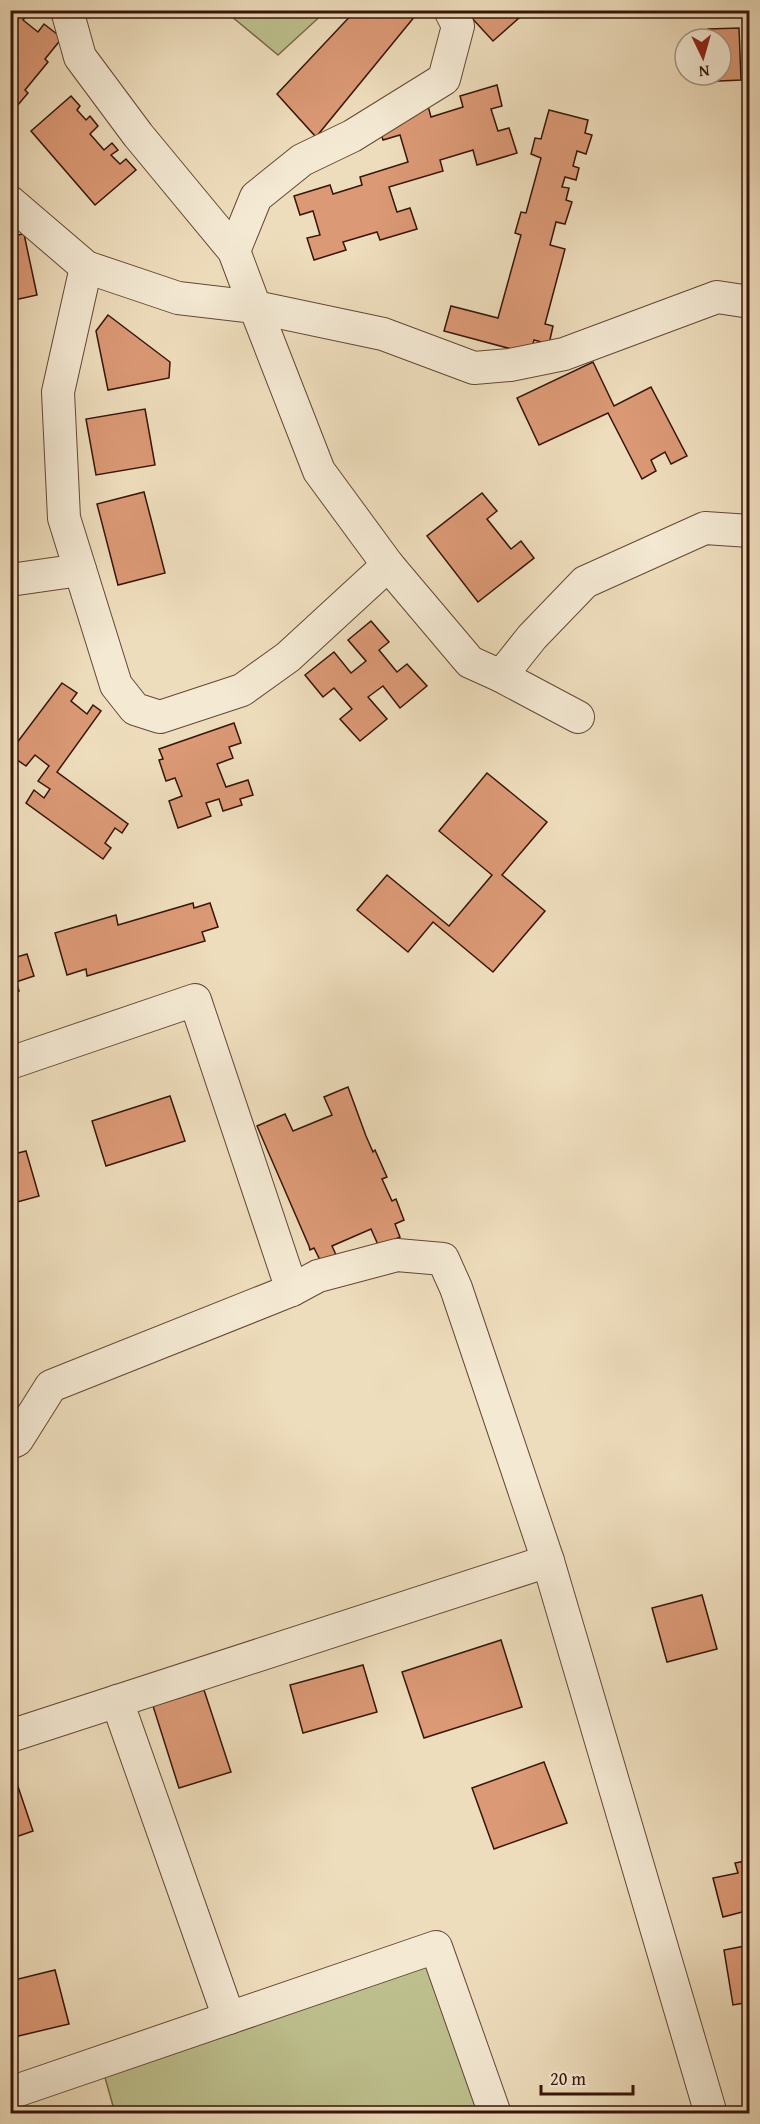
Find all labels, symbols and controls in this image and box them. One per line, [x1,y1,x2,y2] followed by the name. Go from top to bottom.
[673,27,733,87] north arrow
[698,60,711,84] text: N
[541,2058,632,2096] scale bar
[550,2065,586,2092] text: 20 m

